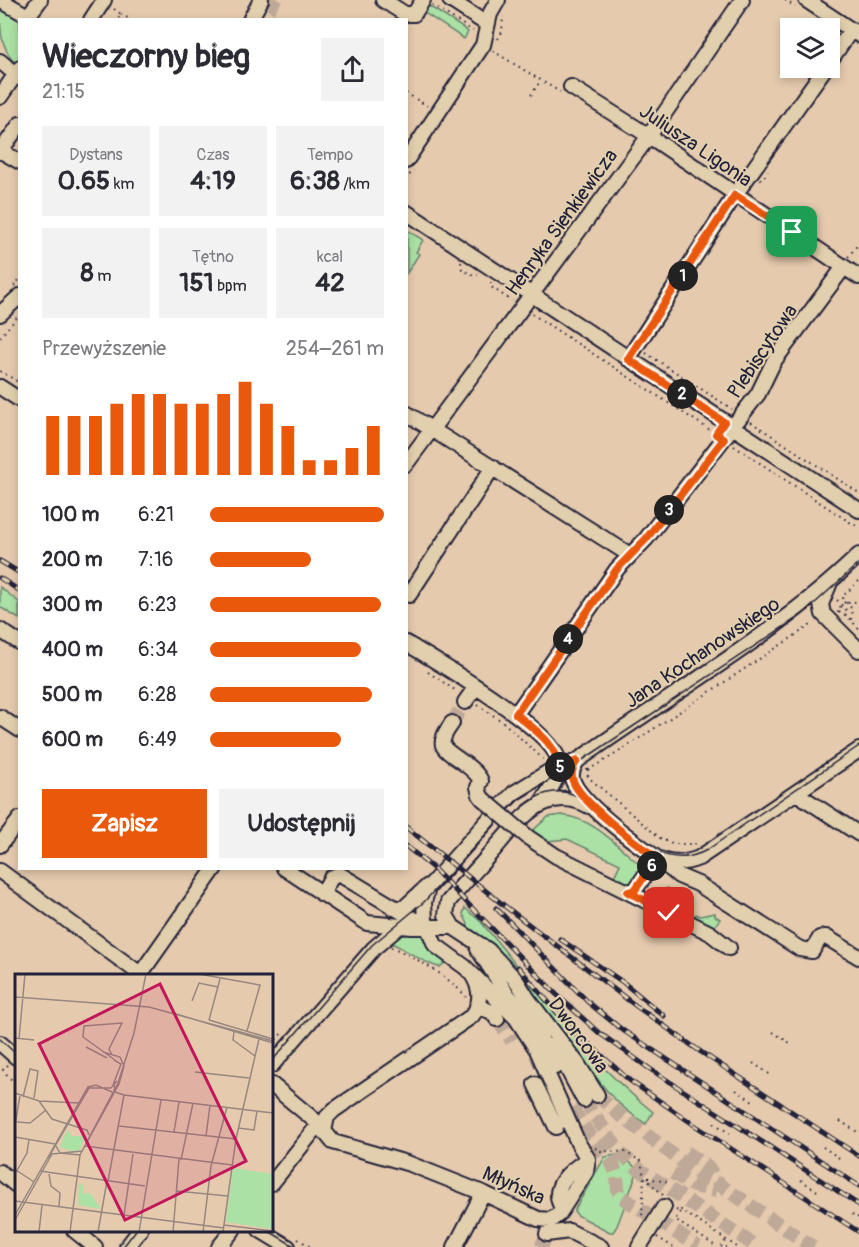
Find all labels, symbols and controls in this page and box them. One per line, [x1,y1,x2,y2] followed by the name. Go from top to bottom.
[780,18,840,78] map controls
[780,18,840,78] button: layers
[42,36,250,77] text: Wieczorny bieg
[321,38,384,101] button: share
[42,79,85,104] text: 21:15
[635,99,757,192] street label: Juliusza Ligonia
[500,144,623,300] street label: Henryka Sienkiewicza
[69,145,123,165] text: Dystans
[197,145,229,165] text: Czas
[307,145,353,165] text: Tempo
[57,165,110,197] text: 0.65
[190,165,236,197] text: 4:19
[290,165,340,197] text: 6:38
[110,174,135,194] text: km
[340,174,370,194] text: /km
[766,206,817,257] pin
[775,215,808,248] icon: arrive
[192,247,234,267] text: Tętno
[317,247,343,267] text: kcal
[81,257,94,289] text: 8
[668,261,698,291] pin: 1
[94,266,111,286] text: m
[680,266,686,286] text: 1
[179,267,214,299] text: 151
[315,267,345,299] text: 42
[214,276,247,296] text: bpm
[722,299,803,403] street label: Plebiscytowa
[42,336,166,361] text: Przewyższenie
[286,336,384,361] text: 254–261 m
[667,379,697,409] pin: 2
[678,384,686,404] text: 2
[654,495,684,525] pin: 3
[665,500,673,520] text: 3
[42,502,99,527] text: 100 m
[138,502,174,527] text: 6:21
[42,547,103,572] text: 200 m
[138,547,173,572] text: 7:16
[620,591,785,714] street label: Jana Kochanowskiego
[42,592,103,617] text: 300 m
[138,592,177,617] text: 6:23
[553,624,583,654] pin: 4
[563,629,573,649] text: 4
[42,637,103,662] text: 400 m
[138,637,178,662] text: 6:34
[42,682,102,707] text: 500 m
[138,682,176,707] text: 6:28
[42,727,103,752] text: 600 m
[138,727,177,752] text: 6:49
[545,752,575,782] pin: 5
[556,757,564,777] text: 5
[42,789,207,858] button: Zapisz
[219,789,384,858] button: Udostępnij
[637,851,667,881] pin: 6
[647,856,657,876] text: 6
[643,887,694,938] pin
[652,896,685,929] icon: check
[15,974,273,1232] inset map
[543,993,614,1078] street label: Dworcowa
[479,1161,549,1210] street label: Młyńska

